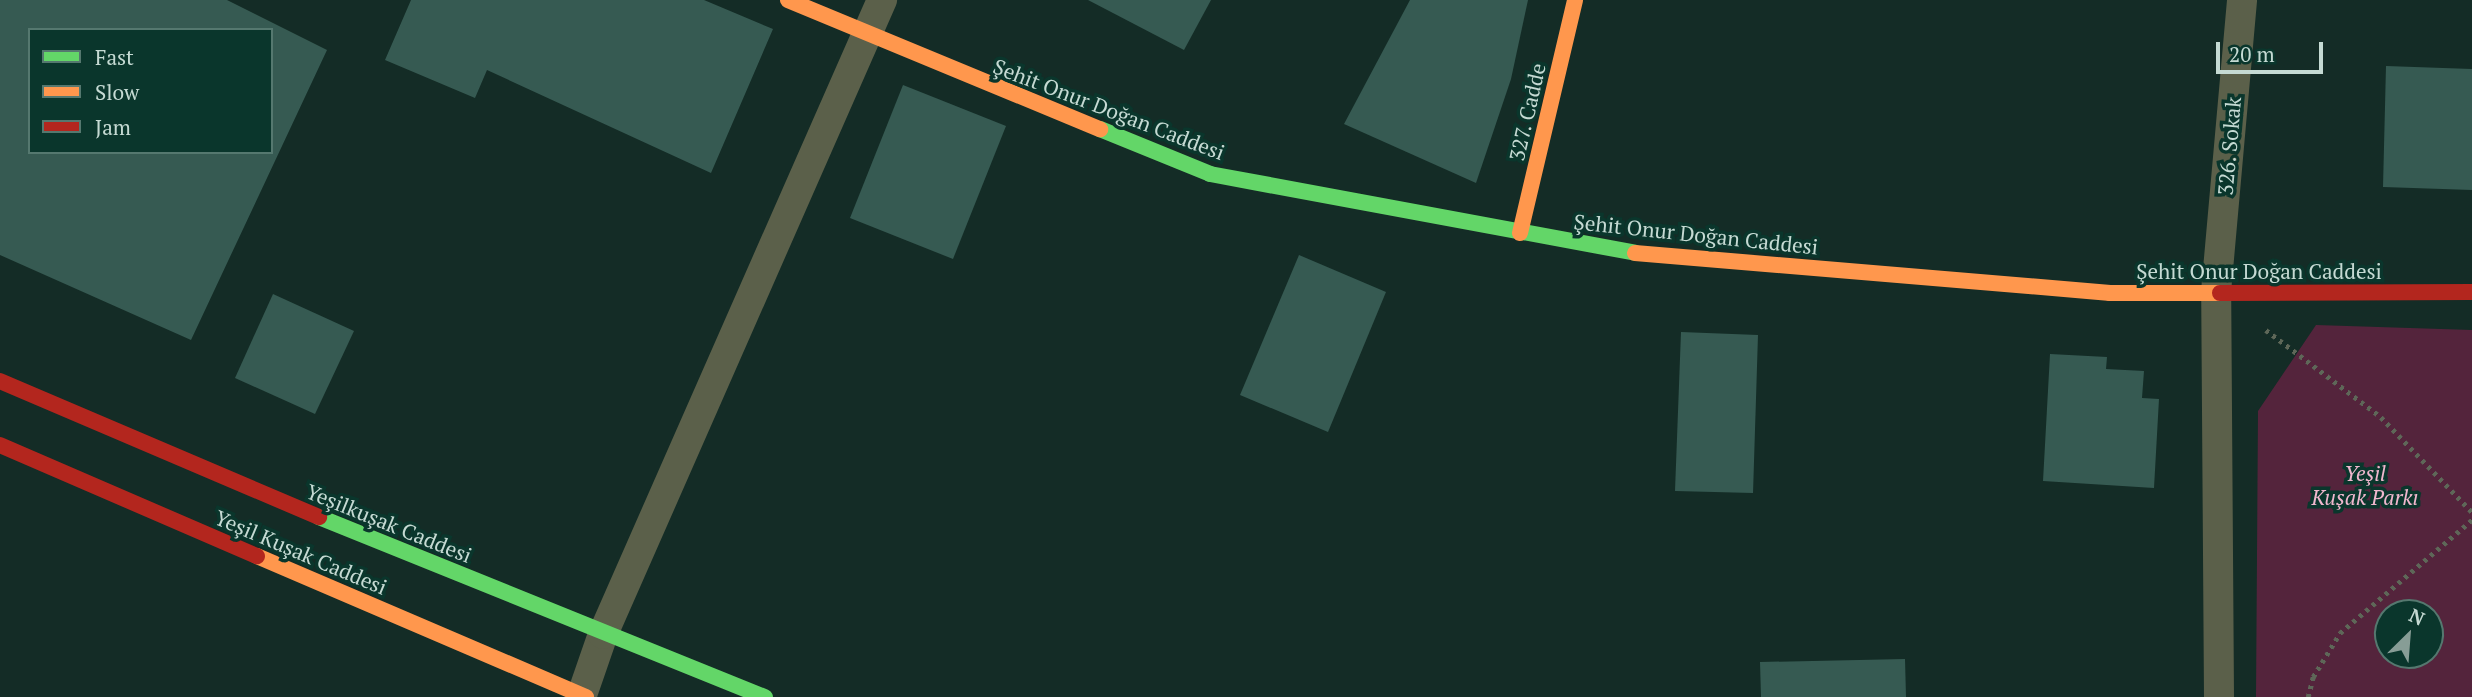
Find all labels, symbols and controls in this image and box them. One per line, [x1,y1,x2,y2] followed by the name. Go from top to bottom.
[28,28,273,154] legend
[2220,28,2327,72] scale bar
[2229,40,2275,68] text: 20 m
[95,43,134,71] text: Fast
[990,53,1228,165] street label: Şehit Onur Doğan Caddesi
[1503,60,1551,164] street label: 327. Cadde
[95,78,139,106] text: Slow
[2212,95,2246,197] street label: 326. Sokak
[95,113,131,141] text: Jam
[1572,209,1820,259] street label: Şehit Onur Doğan Caddesi
[2136,258,2382,284] street label: Şehit Onur Doğan Caddesi
[2312,460,2418,510] park label: Yeşil Kuşak Parkı
[302,478,476,568] street label: Yeşilkuşak Caddesi
[211,504,391,600] street label: Yeşil Kuşak Caddesi
[2374,599,2444,669] north arrow
[2405,602,2429,631] text: N

